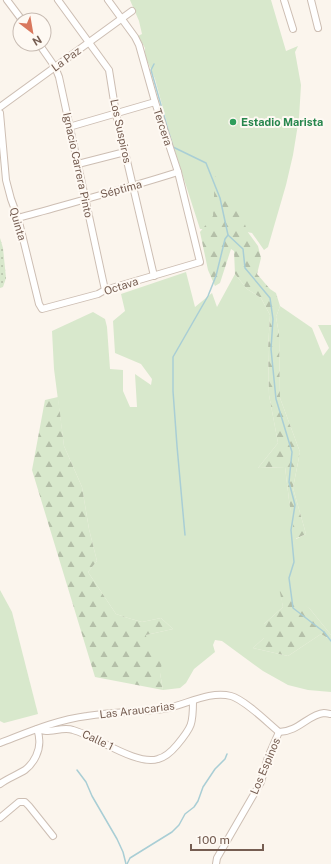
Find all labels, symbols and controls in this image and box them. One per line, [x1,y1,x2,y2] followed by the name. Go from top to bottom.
[12,12,52,52] north arrow
[30,33,44,48] text: N
[49,44,83,74] street label: La Paz
[108,98,134,165] street label: Los Suspiros
[151,107,175,147] street label: Tercera
[61,111,95,219] street label: Ignacio Carrera Pinto
[241,116,323,128] place label: Estadio Marista
[228,117,238,127] marker: Estadio Marista
[99,178,143,200] street label: Séptima
[8,206,28,242] street label: Quinta
[102,275,140,297] street label: Octava
[99,699,176,721] street label: Las Araucarias
[80,728,116,752] street label: Calle 1
[248,736,282,796] street label: Los Espinos
[191,826,263,852] scale bar
[197,833,230,847] text: 100 m

